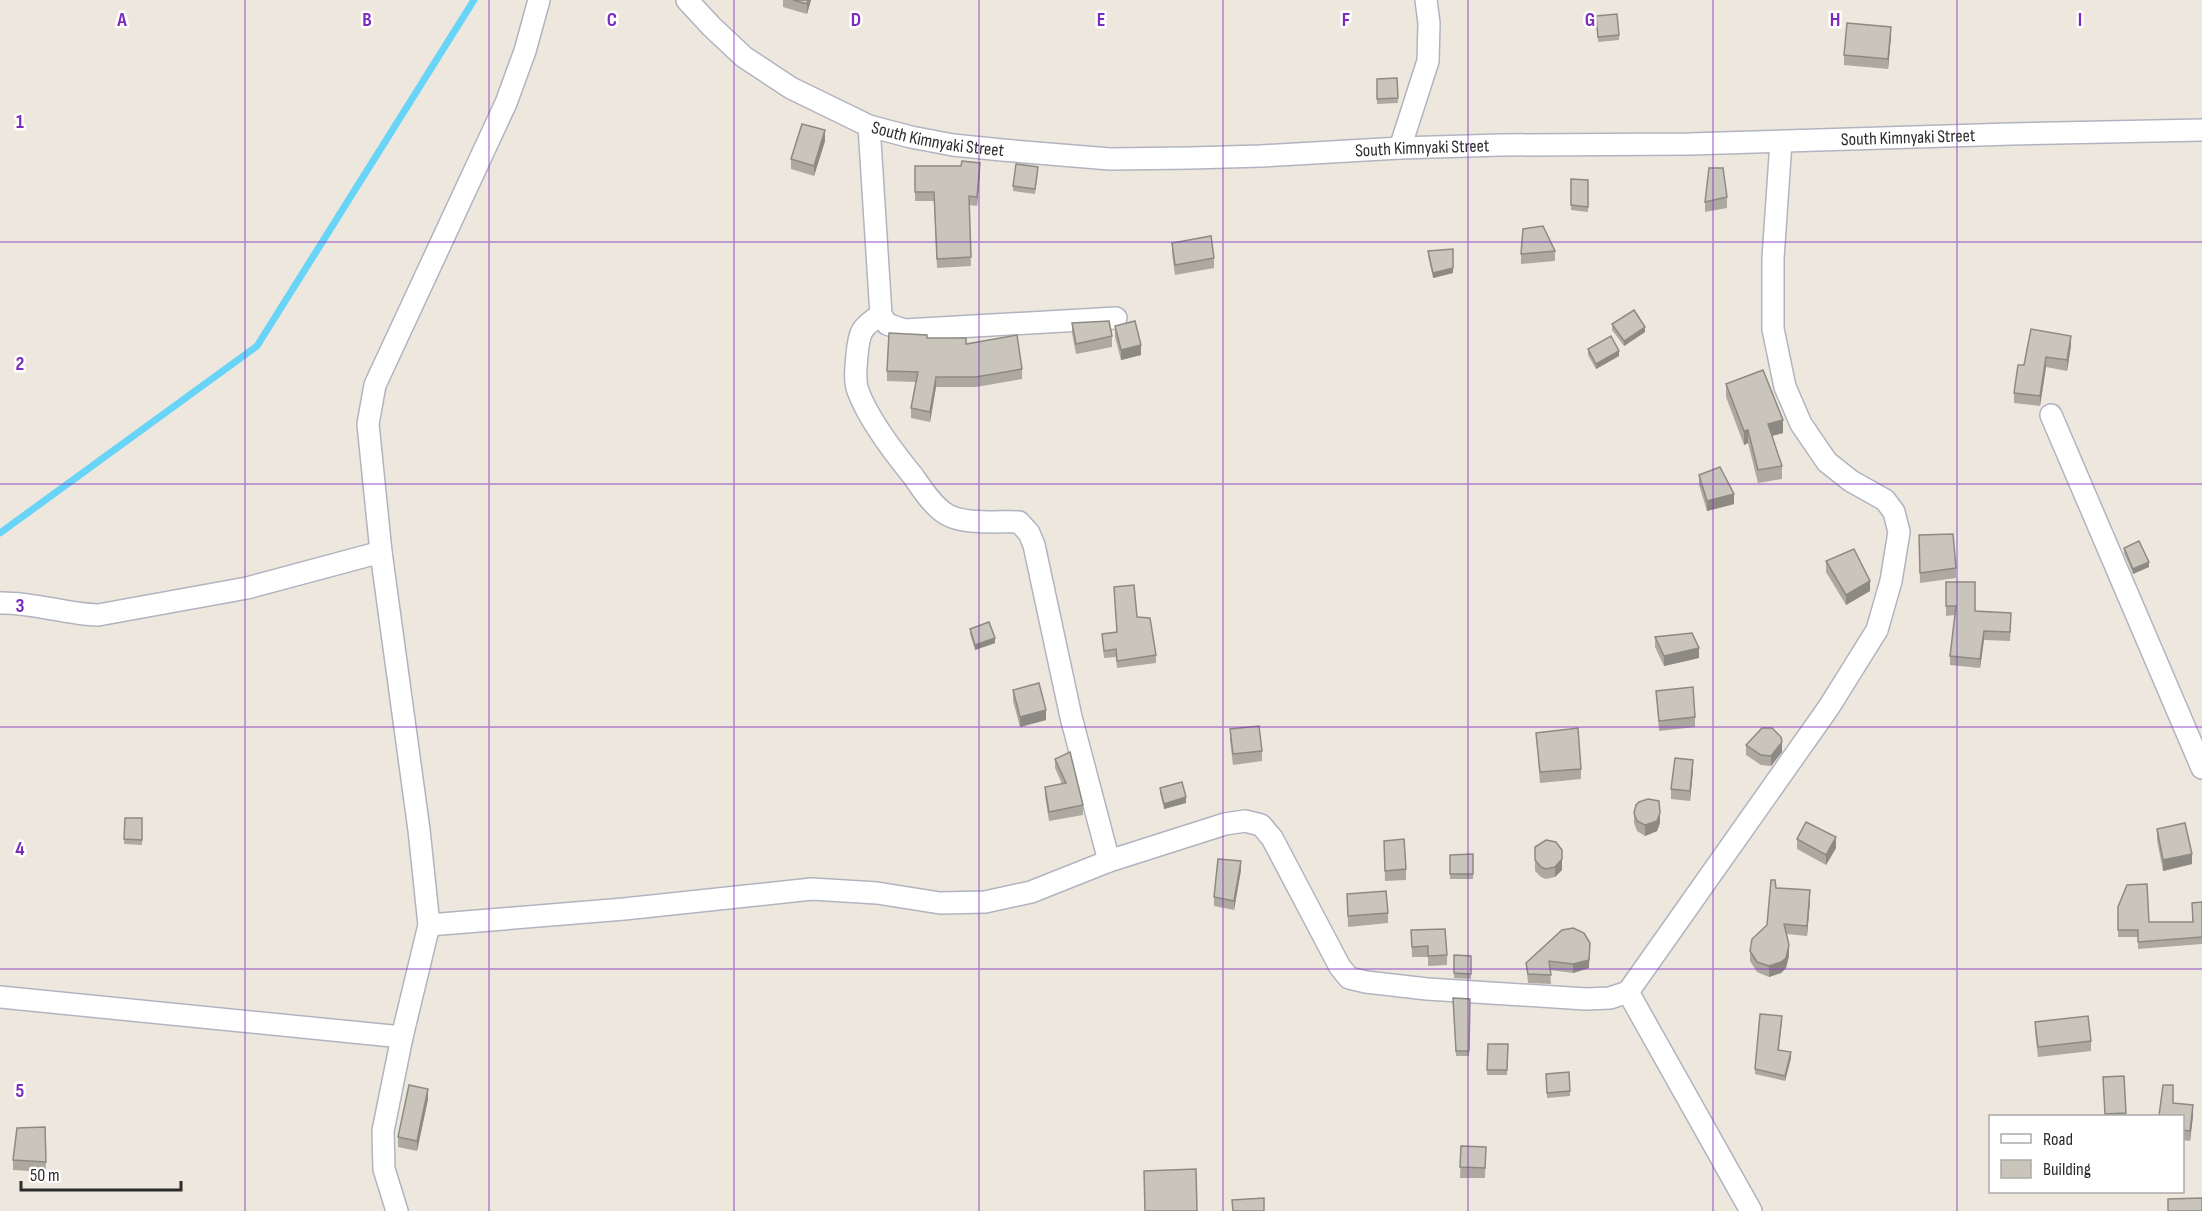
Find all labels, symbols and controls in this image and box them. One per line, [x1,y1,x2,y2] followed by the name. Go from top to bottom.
[116,8,127,32] text: A
[362,8,372,32] text: B
[607,8,617,32] text: C
[851,8,861,32] text: D
[1097,8,1105,32] text: E
[1342,8,1350,32] text: F
[1585,8,1595,32] text: G
[1830,8,1840,32] text: H
[2078,8,2082,32] text: I
[16,110,24,134] text: 1
[869,117,1006,161] street label: South Kimnyaki Street
[1841,125,1976,150] street label: South Kimnyaki Street
[1355,135,1490,162] street label: South Kimnyaki Street
[16,352,24,376] text: 2
[16,594,25,618] text: 3
[15,837,25,861] text: 4
[16,1079,25,1103] text: 5
[1989,1115,2184,1193] legend
[2043,1129,2073,1150] text: Road
[21,1154,182,1192] scale bar
[2043,1159,2091,1180] text: Building
[30,1165,60,1186] text: 50 m

